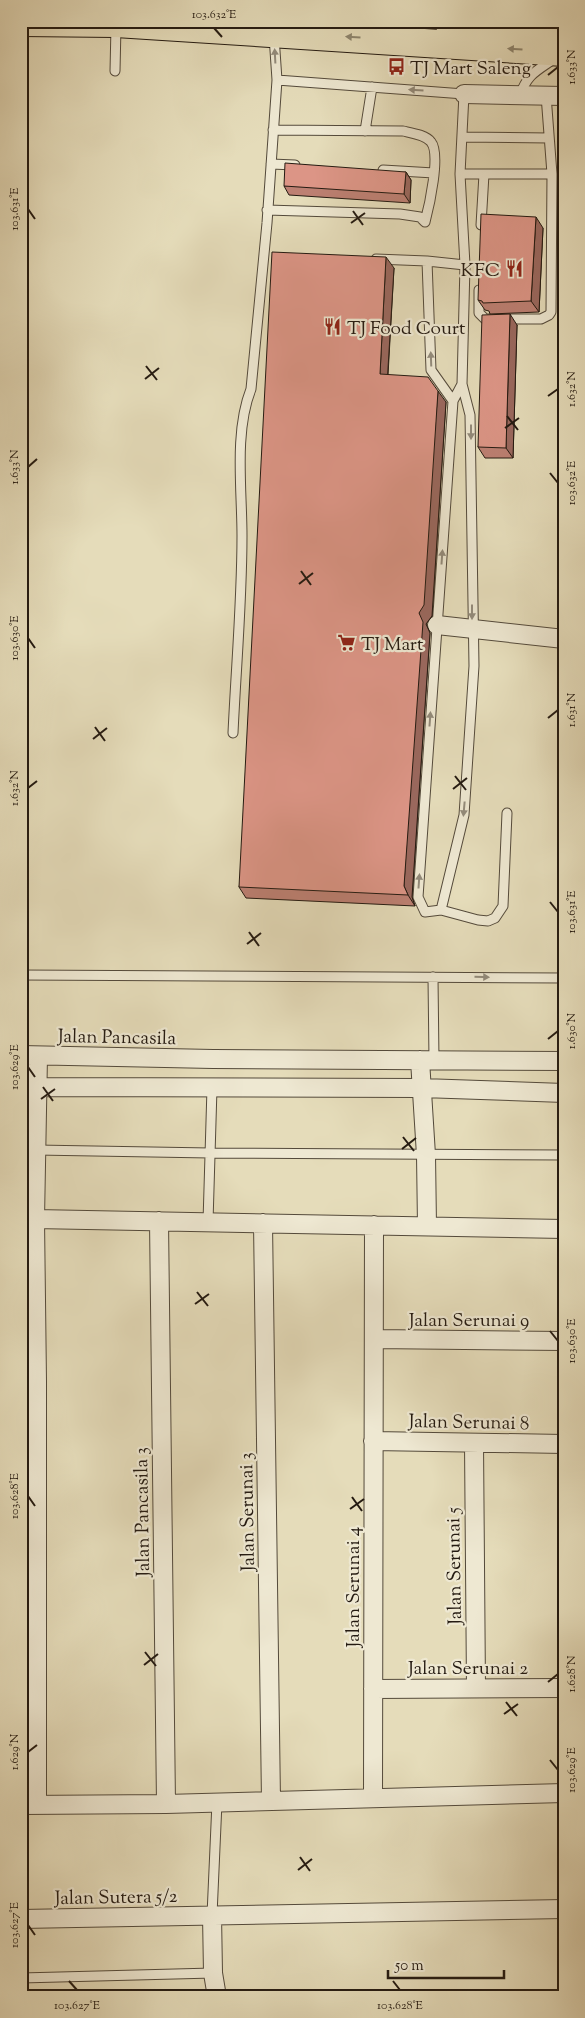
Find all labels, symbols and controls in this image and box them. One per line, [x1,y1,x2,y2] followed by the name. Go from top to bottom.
[192,6,237,24] text: 103.632°E
[345,33,361,41] one-way arrow
[507,44,523,52] one-way arrow
[271,47,279,63] one-way arrow
[563,49,581,85] text: 1.633°N
[410,56,531,83] place label: TJ Mart Saleng
[386,57,406,77] bus stop icon: TJ Mart Saleng
[408,86,424,94] one-way arrow
[6,187,24,231] text: 103.631°E
[460,258,500,285] place label: KFC
[504,259,524,279] restaurant icon: KFC
[347,316,466,343] place label: TJ Food Court
[323,317,343,337] restaurant icon: TJ Food Court
[426,351,434,367] one-way arrow
[563,371,581,407] text: 1.632°N
[467,424,475,440] one-way arrow
[6,449,24,485] text: 1.633°N
[563,460,581,505] text: 103.632°E
[438,548,446,564] one-way arrow
[468,604,476,620] one-way arrow
[6,615,24,661] text: 103.630°E
[361,632,424,659] place label: TJ Mart
[337,633,357,653] supermarket icon: TJ Mart
[563,692,581,727] text: 1.631°N
[427,711,435,727] one-way arrow
[6,770,24,806] text: 1.632°N
[460,801,468,817] one-way arrow
[415,873,423,889] one-way arrow
[563,890,581,934] text: 103.631°E
[474,973,490,981] one-way arrow
[563,1012,581,1049] text: 1.630°N
[57,1024,176,1053] street label: Jalan Pancasila
[6,1044,24,1090] text: 103.629°E
[408,1308,529,1335] street label: Jalan Serunai 9
[563,1318,581,1364] text: 103.630°E
[407,1409,530,1438] street label: Jalan Serunai 8
[129,1447,158,1578] street label: Jalan Pancasila 3
[234,1452,263,1573] street label: Jalan Serunai 3
[6,1472,24,1519] text: 103.628°E
[441,1506,470,1626] street label: Jalan Serunai 5
[341,1526,368,1648] street label: Jalan Serunai 4
[563,1655,581,1693] text: 1.628°N
[407,1656,528,1683] street label: Jalan Serunai 2
[6,1733,24,1770] text: 1.629°N
[563,1747,581,1793] text: 103.629°E
[53,1884,178,1913] street label: Jalan Sutera 5/2
[6,1901,24,1948] text: 103.627°E
[388,1948,504,1980] scale bar
[394,1956,424,1977] text: 50 m
[54,1997,101,2015] text: 103.627°E
[377,1997,424,2015] text: 103.628°E

